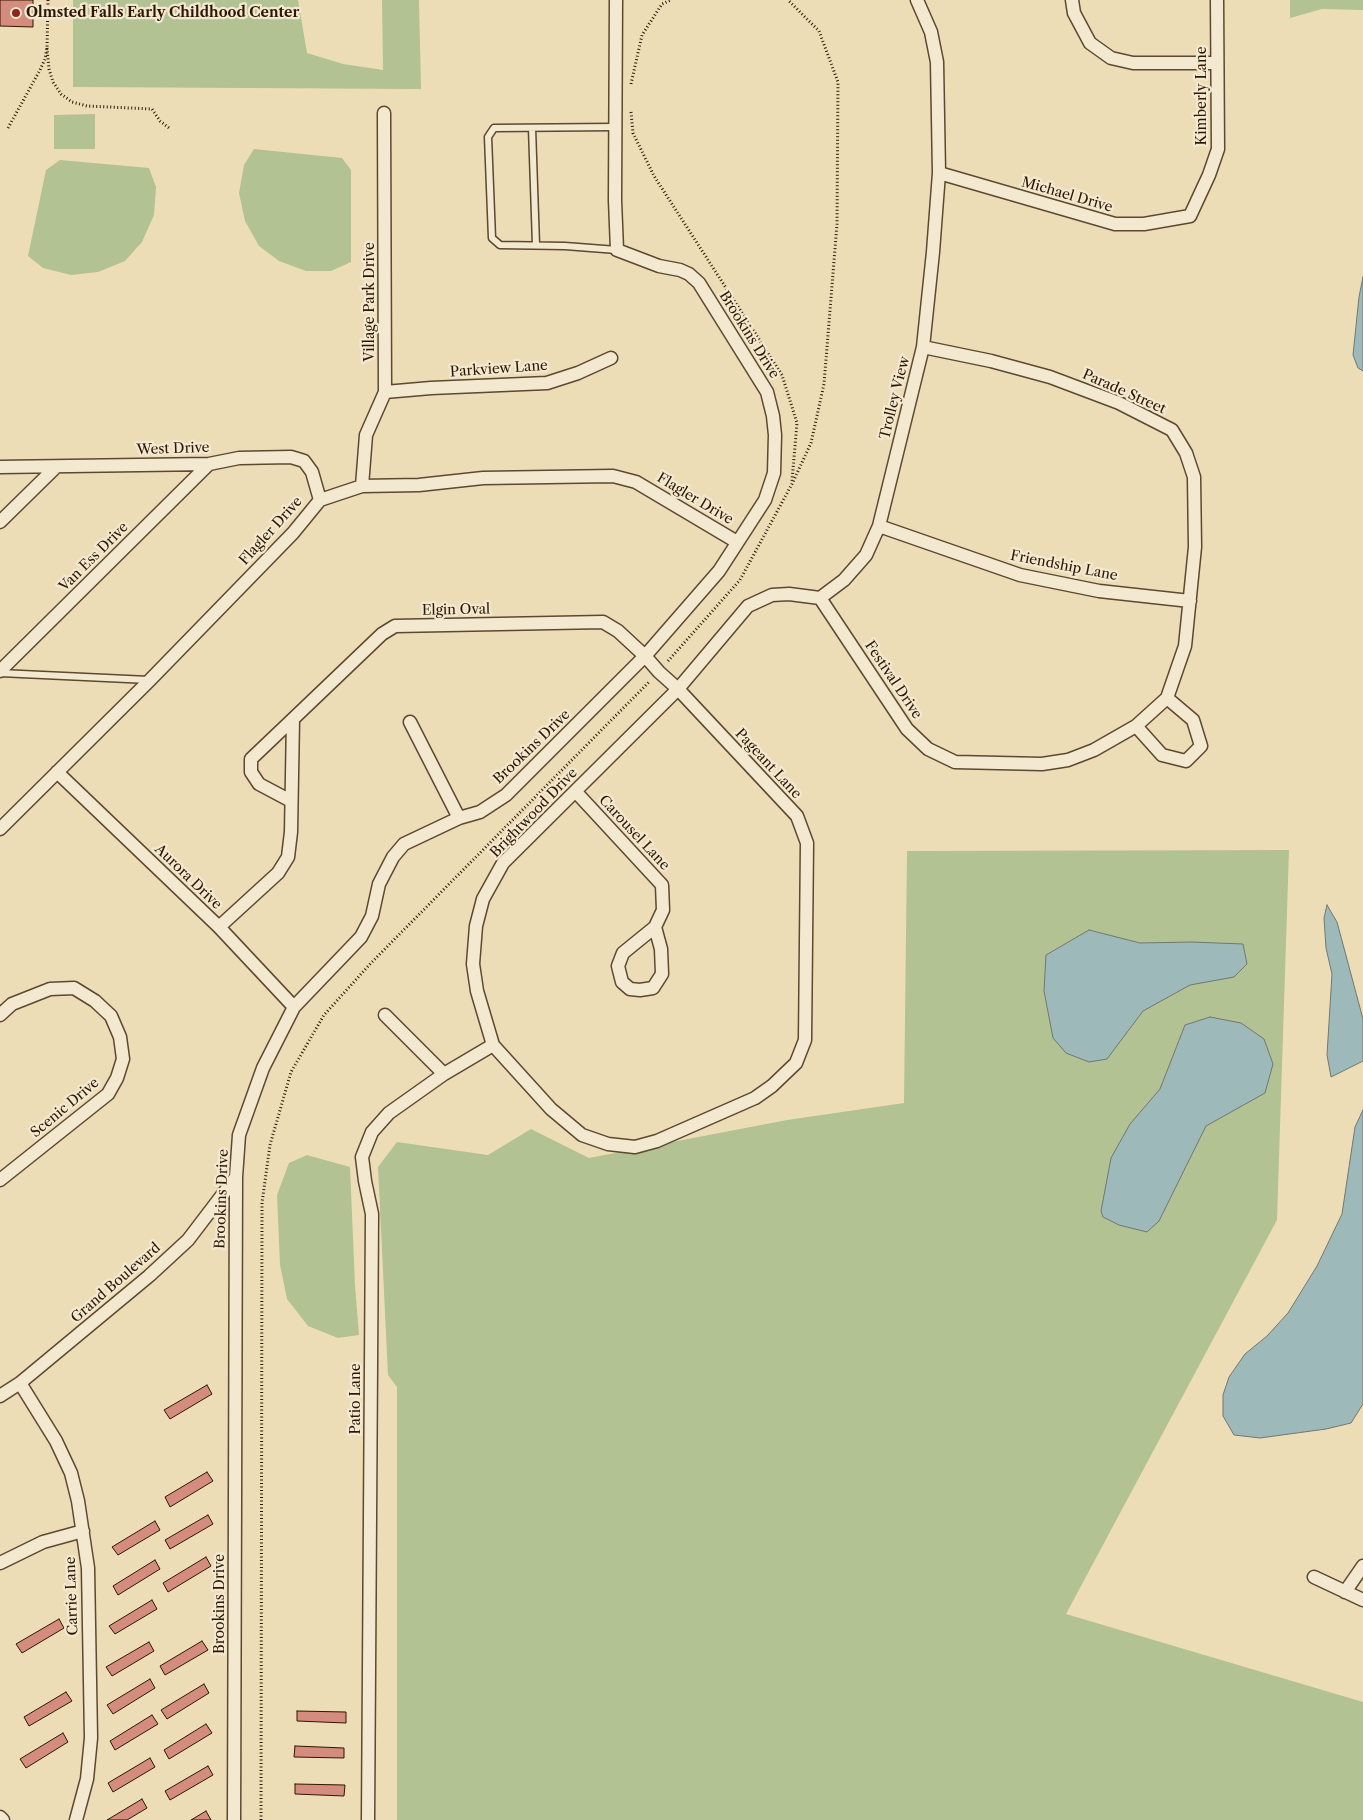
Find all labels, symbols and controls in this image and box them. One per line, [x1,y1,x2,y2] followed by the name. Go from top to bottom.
[26,5,299,21] place label: Olmsted Falls Early Childhood Center
[10,7,22,19] marker: Olmsted Falls Early Childhood Center
[1194,46,1210,146] street label: Kimberly Lane
[1020,174,1114,216] street label: Michael Drive
[362,242,378,362] street label: Village Park Drive
[715,288,783,382] street label: Brookins Drive
[877,355,913,441] street label: Trolley View
[450,357,548,381] street label: Parkview Lane
[1080,366,1168,418] street label: Parade Street
[136,439,210,459] street label: West Drive
[654,470,736,528] street label: Flagler Drive
[236,493,306,569] street label: Flagler Drive
[56,519,132,595] street label: Van Ess Drive
[1009,547,1119,585] street label: Friendship Lane
[422,601,490,619] street label: Elgin Oval
[861,638,925,722] street label: Festival Drive
[490,706,574,788] street label: Brookins Drive
[731,726,805,802] street label: Pageant Lane
[487,765,581,861] street label: Brightwood Drive
[595,792,673,874] street label: Carousel Lane
[151,841,225,913] street label: Aurora Drive
[27,1075,103,1141] street label: Scenic Drive
[212,1149,232,1249] street label: Brookins Drive
[68,1240,164,1326] street label: Grand Boulevard
[348,1363,364,1435] street label: Patio Lane
[212,1554,228,1654] street label: Brookins Drive
[62,1556,82,1636] street label: Carrie Lane

